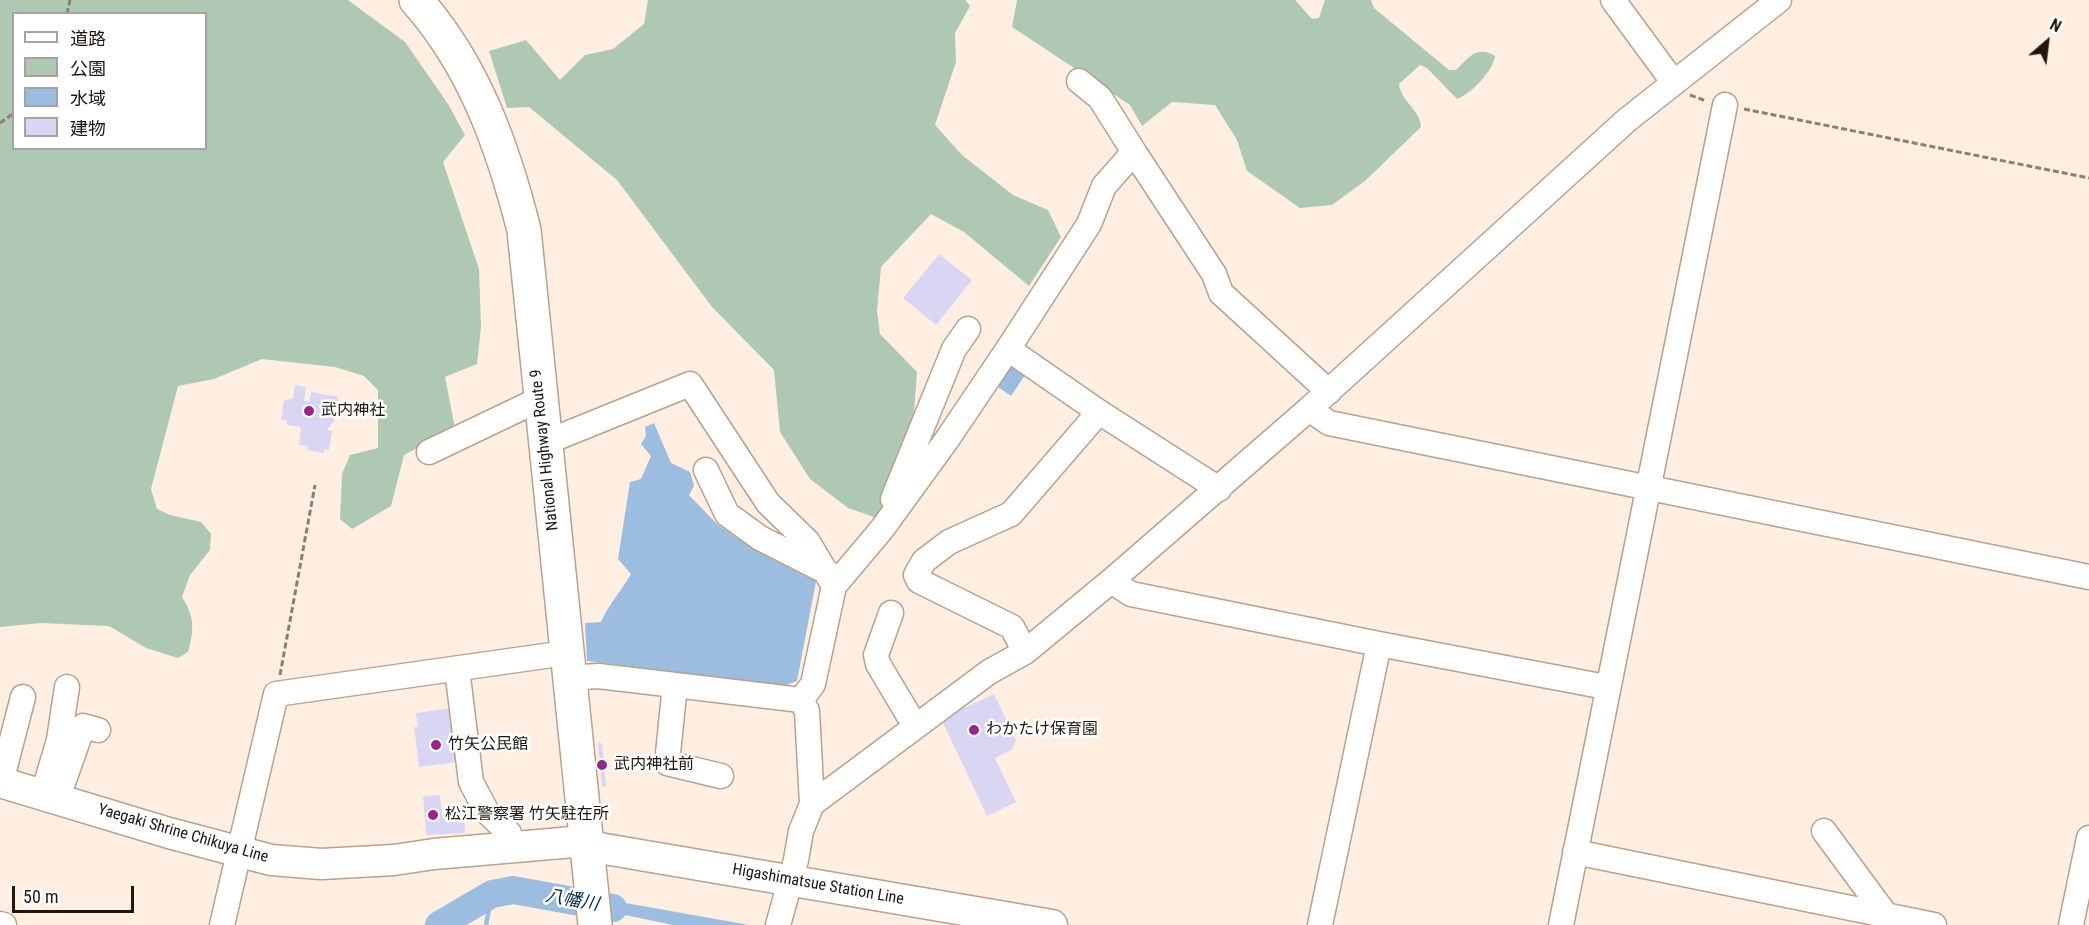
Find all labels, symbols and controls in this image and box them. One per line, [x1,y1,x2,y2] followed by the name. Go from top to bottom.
[12,12,207,150] legend
[2017,12,2077,72] north arrow
[2047,15,2064,36] text: N
[70,28,106,49] text: 道路
[70,58,106,79] text: 公園
[70,88,106,109] text: 水域
[70,118,106,139] text: 建物
[527,368,563,532] street label: National Highway Route 9
[321,401,385,421] place label: 武内神社
[302,404,316,418] marker: 武内神社
[986,720,1098,740] place label: わかたけ保育園
[967,723,981,737] marker: わかたけ保育園
[448,735,528,755] place label: 竹矢公民館
[429,738,443,752] marker: 竹矢公民館
[614,755,694,775] place label: 武内神社前
[595,758,609,772] marker: 武内神社前
[96,800,270,868] street label: Yaegaki Shrine Chikuya Line
[445,805,609,825] place label: 松江警察署 竹矢駐在所
[426,808,440,822] marker: 松江警察署 竹矢駐在所
[731,860,905,910] street label: Higashimatsue Station Line
[15,874,136,912] scale bar
[23,886,58,907] text: 50 m
[544,886,600,916] water label: 八幡川

